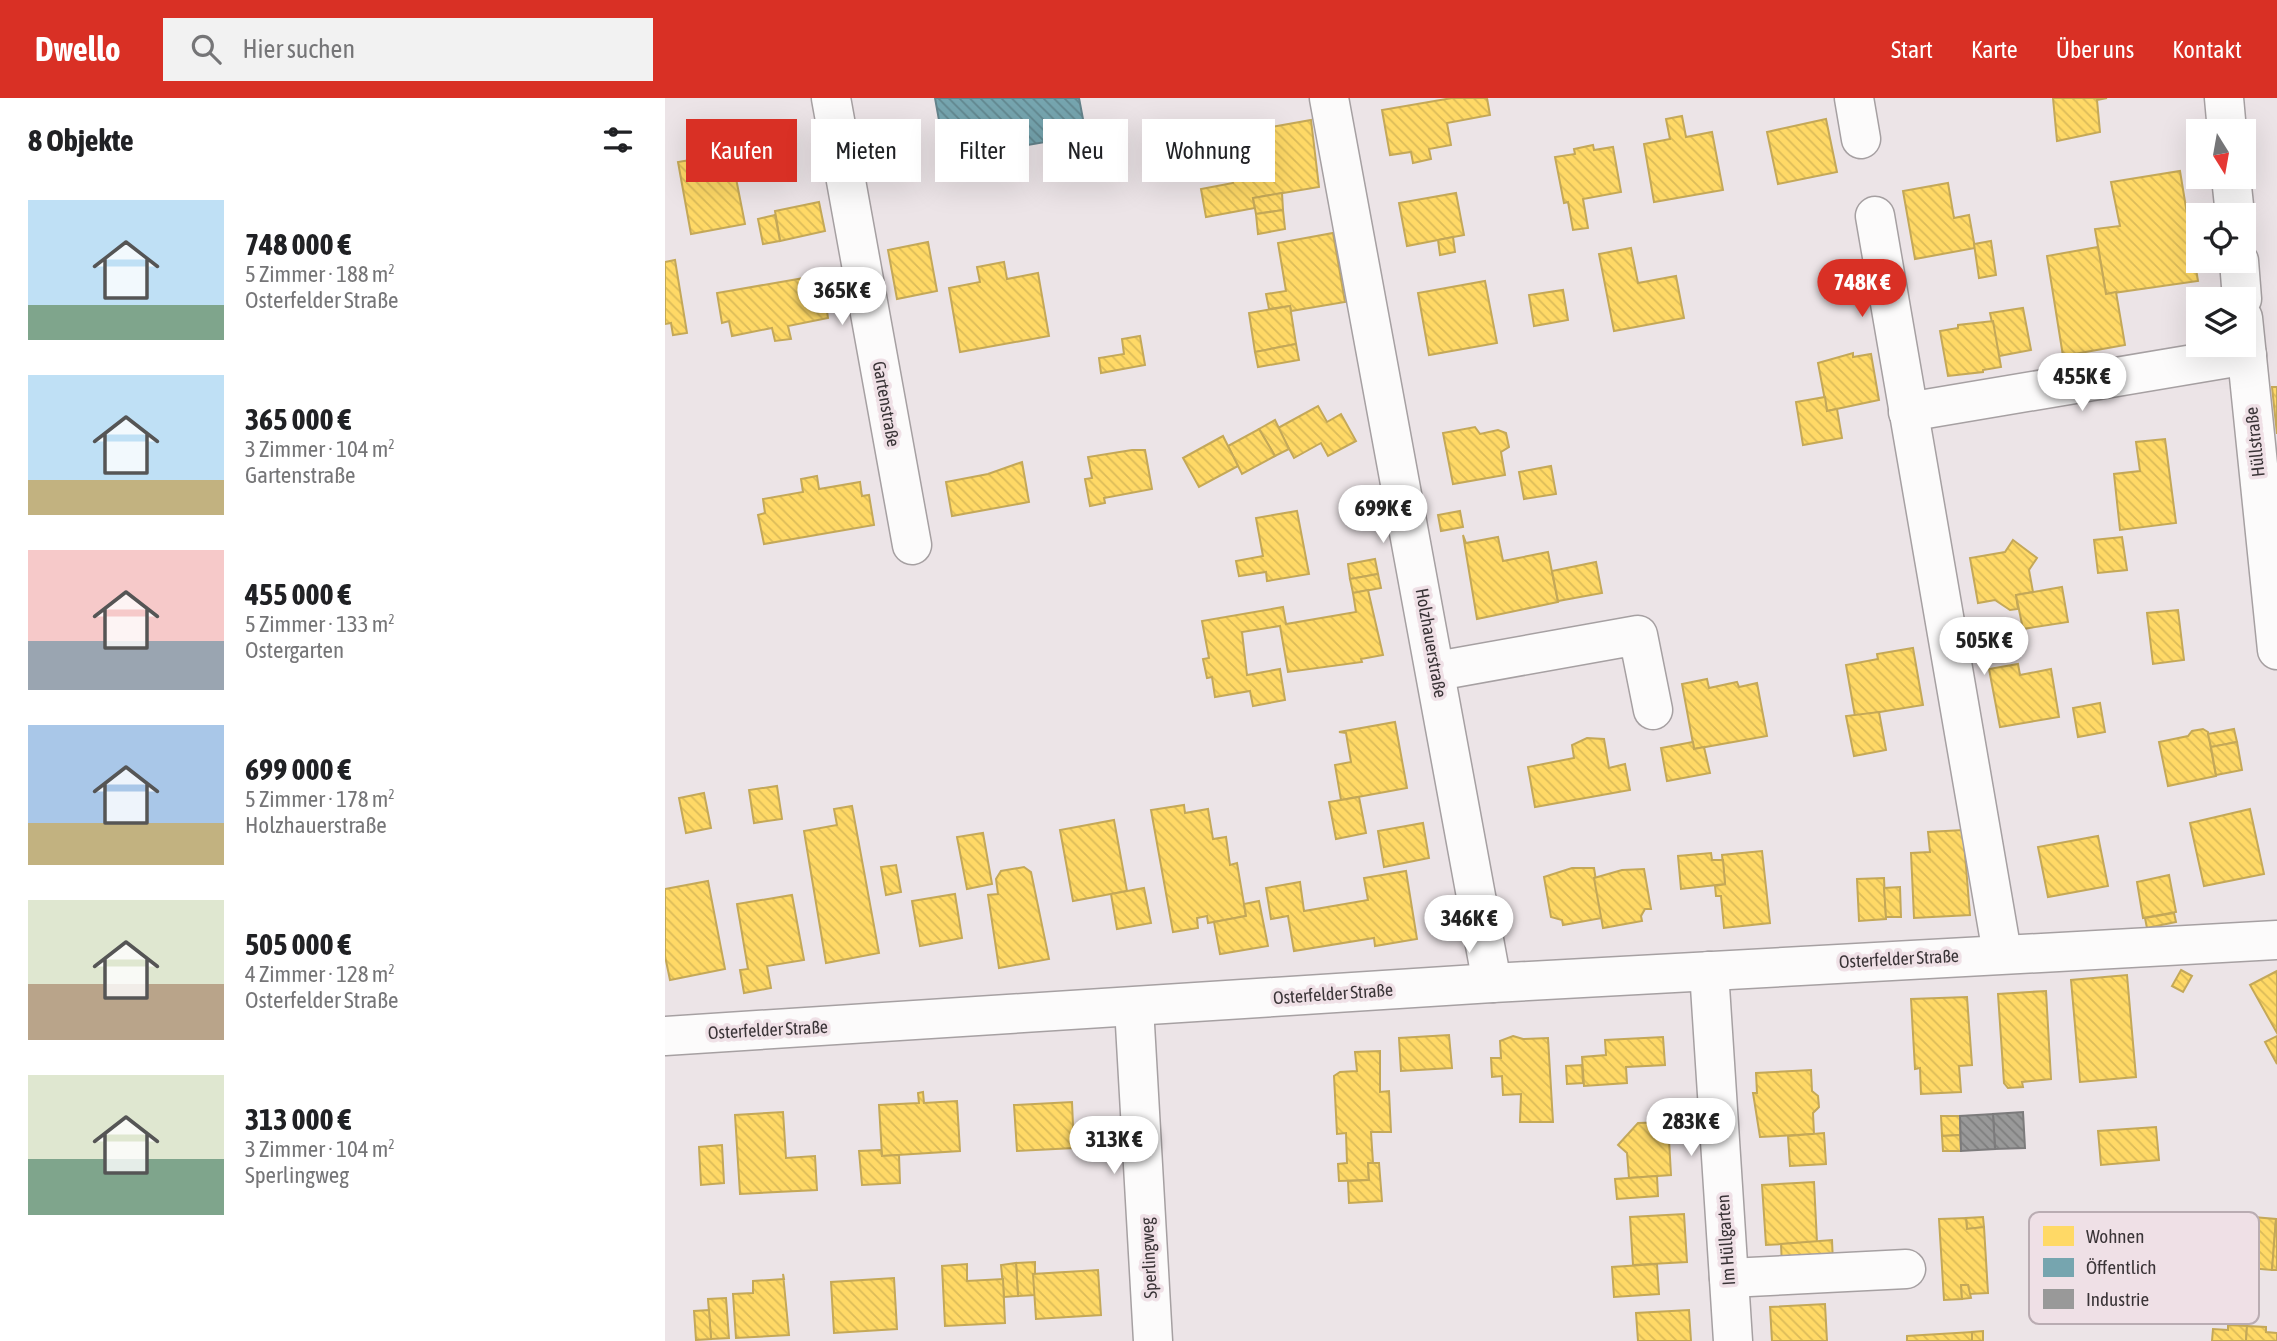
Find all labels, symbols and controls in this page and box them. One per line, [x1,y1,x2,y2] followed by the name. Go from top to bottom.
[163,18,653,81] search box
[35,30,121,68] text: Dwello
[187,30,225,68] icon: search
[243,34,355,64] text: Hier suchen
[1891,36,1933,63] text: Start
[1971,36,2018,63] text: Karte
[2056,36,2134,63] text: Über uns
[2172,36,2242,63] text: Kontakt
[686,119,797,182] chip: Kaufen
[811,119,921,182] chip: Mieten
[935,119,1029,182] chip: Filter
[1043,119,1128,182] chip: Neu
[1142,119,1275,182] chip: Wohnung
[2186,119,2256,189] north arrow
[2186,119,2256,357] map controls
[599,121,637,159] icon: filters
[28,123,134,157] text: 8 Objekte
[2186,203,2256,273] button: locate
[245,227,351,261] text: 748 000 €
[84,228,168,312] icon: home
[1805,260,1919,319] pin: 748K €
[245,261,395,287] text: 5 Zimmer · 188 m²
[785,268,899,327] pin: 365K €
[1833,269,1891,295] text: 748K €
[813,277,871,303] text: 365K €
[245,287,398,313] text: Osterfelder Straße
[2186,287,2256,357] button: layers
[2025,354,2139,413] pin: 455K €
[869,360,904,448] street label: Gartenstraße
[2053,363,2111,389] text: 455K €
[245,402,351,436] text: 365 000 €
[84,403,168,487] icon: home
[2240,406,2269,478] street label: Hüllstraße
[245,436,395,462] text: 3 Zimmer · 104 m²
[245,462,355,488] text: Gartenstraße
[1326,486,1440,545] pin: 699K €
[1354,495,1412,521] text: 699K €
[245,577,351,611] text: 455 000 €
[84,578,168,662] icon: home
[1412,586,1451,699] street label: Holzhauerstraße
[245,611,395,637] text: 5 Zimmer · 133 m²
[1927,618,2041,677] pin: 505K €
[1955,627,2013,653] text: 505K €
[245,637,344,663] text: Ostergarten
[245,752,351,786] text: 699 000 €
[84,753,168,837] icon: home
[245,786,395,812] text: 5 Zimmer · 178 m²
[245,812,387,838] text: Holzhauerstraße
[1412,896,1526,955] pin: 346K €
[1440,905,1498,931] text: 346K €
[245,927,351,961] text: 505 000 €
[84,928,168,1012] icon: home
[1838,945,1959,972] street label: Osterfelder Straße
[245,961,395,987] text: 4 Zimmer · 128 m²
[1272,979,1394,1008] street label: Osterfelder Straße
[245,987,398,1013] text: Osterfelder Straße
[707,1016,828,1043] street label: Osterfelder Straße
[1634,1098,1748,1158] pin: 283K €
[245,1102,351,1136] text: 313 000 €
[84,1103,168,1187] icon: home
[1662,1108,1720,1134] text: 283K €
[1057,1116,1171,1176] pin: 313K €
[1085,1126,1143,1152] text: 313K €
[245,1136,395,1162] text: 3 Zimmer · 104 m²
[245,1162,349,1188] text: Sperlingweg
[1712,1194,1739,1286] street label: Im Hüllgarten
[2029,1212,2259,1324] legend
[1136,1217,1161,1299] street label: Sperlingweg
[2086,1225,2144,1247] text: Wohnen
[2086,1256,2156,1278] text: Öffentlich
[2086,1288,2149,1310] text: Industrie

